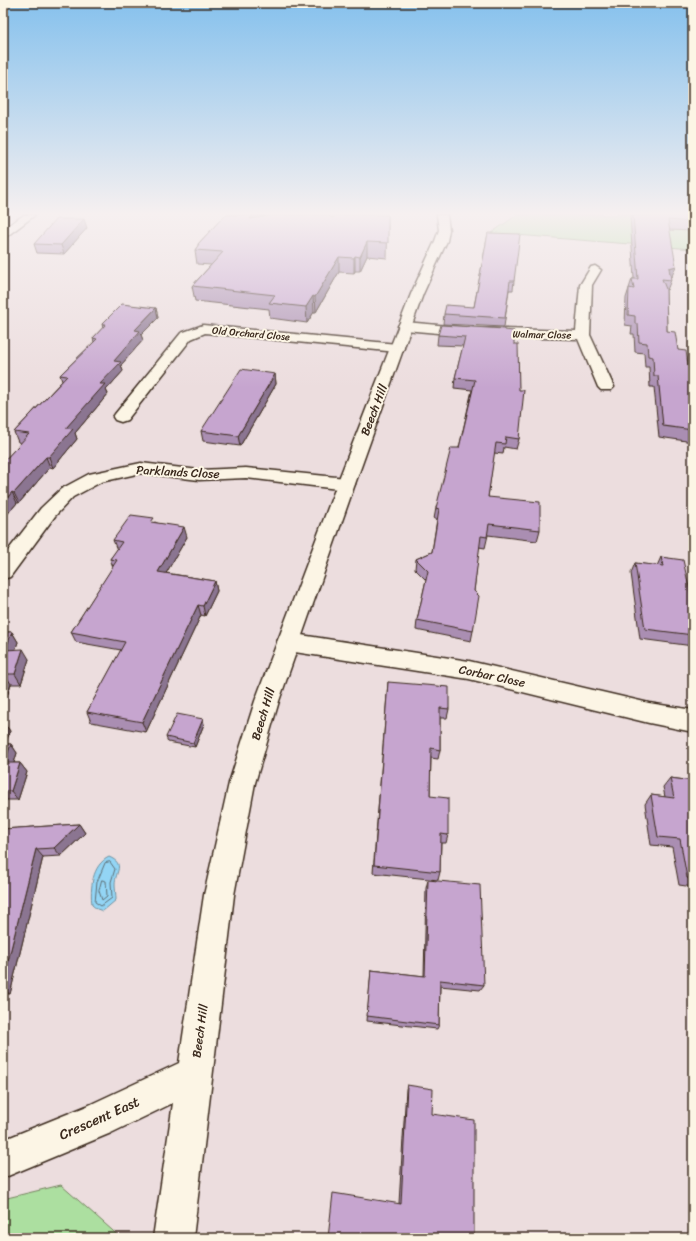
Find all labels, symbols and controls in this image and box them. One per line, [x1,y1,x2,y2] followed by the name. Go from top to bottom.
[211,322,291,346] street label: Old Orchard Close
[512,325,572,345] street label: Walmar Close
[354,380,394,439] street label: Beech Hill
[136,459,220,485] street label: Parklands Close
[457,658,527,694] street label: Corbar Close
[245,684,282,743] street label: Beech Hill
[185,1002,215,1059] street label: Beech Hill
[55,1089,144,1147] street label: Crescent East

